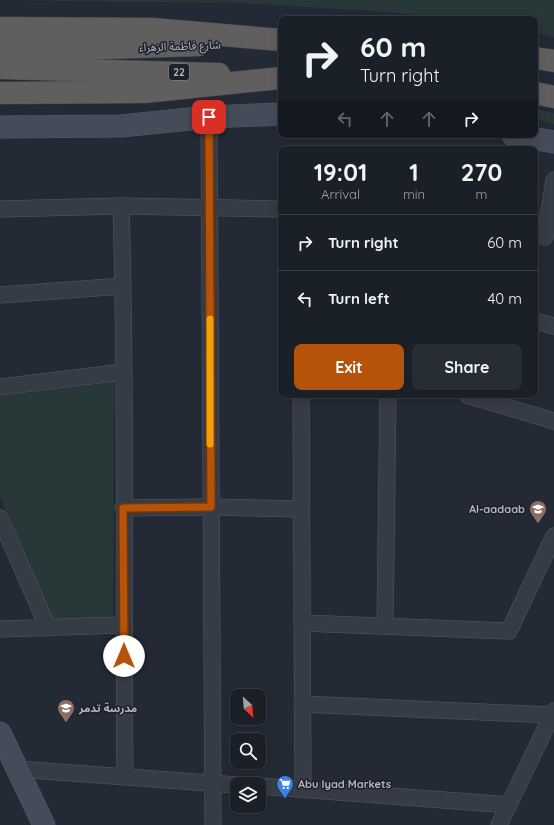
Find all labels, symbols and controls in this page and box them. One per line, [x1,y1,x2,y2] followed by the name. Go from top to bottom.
[360,29,426,64] text: 60 m
[294,32,346,84] icon: right
[139,38,221,55] street label: شارع فاطمة الزهراء
[169,64,189,80] road number: 22
[360,64,440,87] text: Turn right
[192,100,226,134] pin
[198,106,220,128] icon: arrive
[334,108,356,130] icon: left
[376,108,398,130] icon: ahead
[418,108,440,130] icon: ahead
[460,108,482,130] icon: right
[314,157,367,187] text: 19:01
[409,157,419,187] text: 1
[461,157,502,187] text: 270
[321,186,360,202] text: Arrival
[403,186,425,202] text: min
[476,186,487,202] text: m
[294,232,316,254] icon: right
[328,233,399,252] text: Turn right
[487,233,522,252] text: 60 m
[294,288,316,310] icon: left
[328,289,390,308] text: Turn left
[487,289,522,308] text: 40 m
[294,344,404,390] button: Exit
[412,344,522,390] button: Share
[528,499,548,524] school or university icon: Al-aadaab
[469,502,525,516] place label: Al-aadaab
[103,635,145,677] position arrow
[230,689,266,725] north arrow
[230,689,266,813] map controls
[56,698,76,723] school or university icon: مدرسة تدمر
[78,701,137,715] place label: مدرسة تدمر
[230,733,266,769] button: search
[275,774,295,799] supermarket icon: Abu Iyad Markets
[230,777,266,813] button: layers
[298,777,391,791] place label: Abu Iyad Markets

